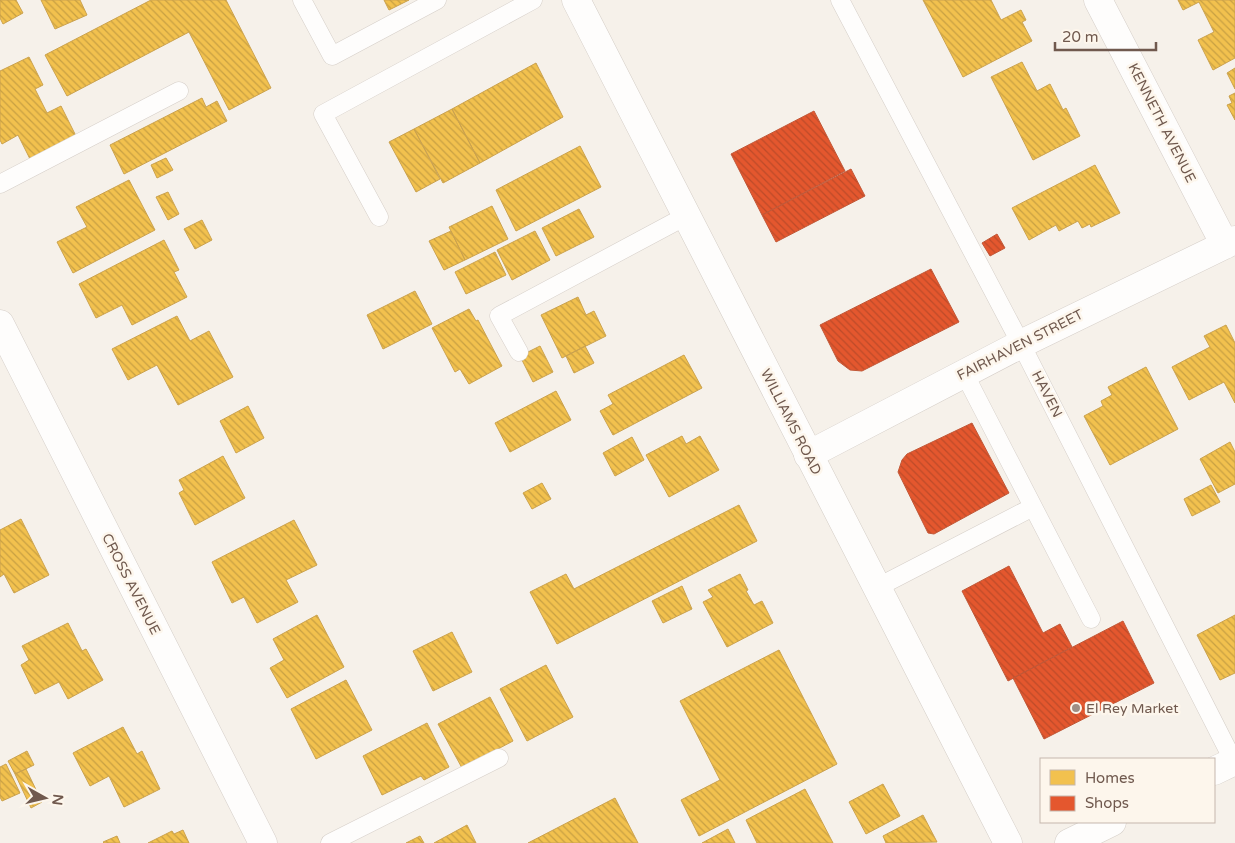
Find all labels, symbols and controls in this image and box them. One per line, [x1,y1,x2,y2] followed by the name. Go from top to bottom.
[1055,20,1156,52] scale bar
[1062,28,1099,46] text: 20 m
[1125,60,1200,186] street label: KENNETH AVENUE
[954,306,1086,384] street label: FAIRHAVEN STREET
[757,366,825,478] street label: WILLIAMS ROAD
[1028,368,1066,420] street label: HAVEN
[98,531,164,637] street label: CROSS AVENUE
[1086,700,1179,717] place label: El Rey Market
[1070,702,1082,714] marker: El Rey Market
[1040,758,1215,823] legend
[1085,769,1135,787] text: Homes
[20,773,70,823] north arrow
[48,793,67,806] text: N
[1085,794,1129,812] text: Shops

